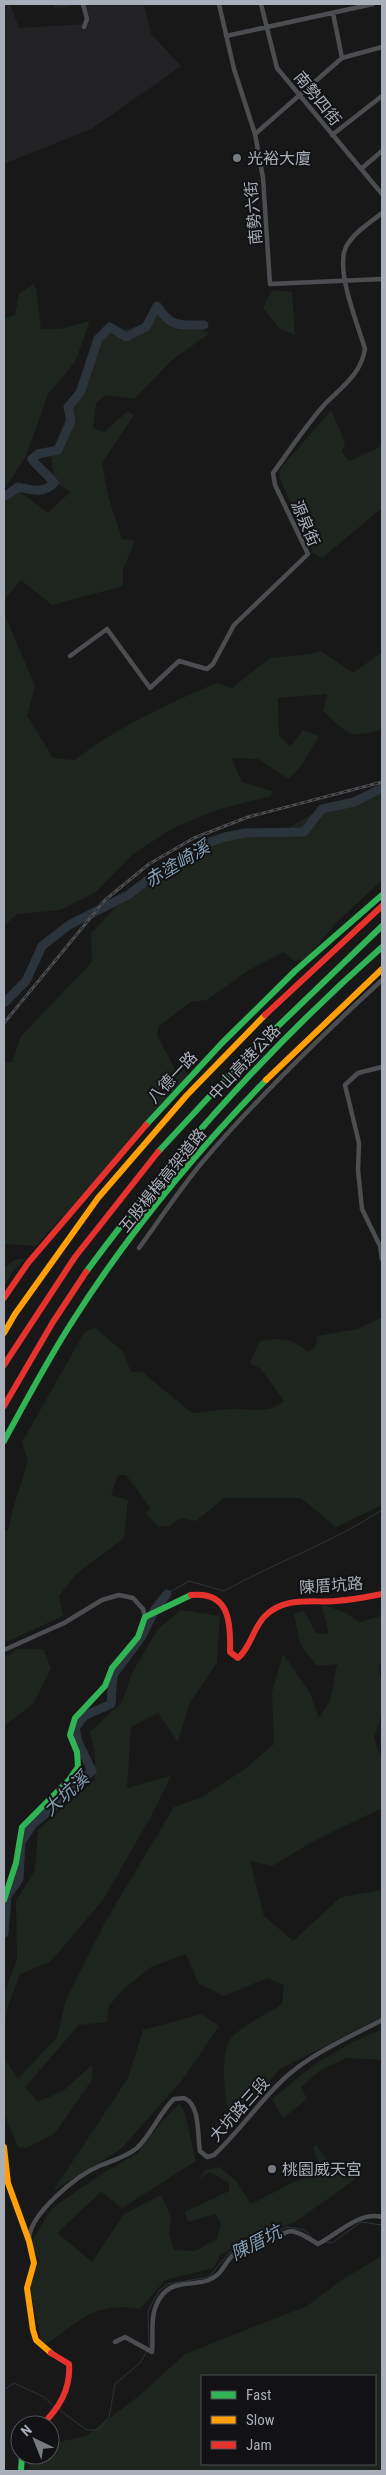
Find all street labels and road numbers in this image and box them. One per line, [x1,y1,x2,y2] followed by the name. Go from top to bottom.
[290,67,345,129] street label: 南勢四街
[241,180,266,246] street label: 南勢六街
[287,497,324,549] street label: 源泉街
[205,1021,284,1104] street label: 中山高速公路
[144,1047,201,1107] street label: 八德一路
[115,1125,210,1236] street label: 五股楊梅高架道路
[298,1574,364,1597] street label: 陳厝坑路
[206,2073,273,2145] street label: 大坑路三段

